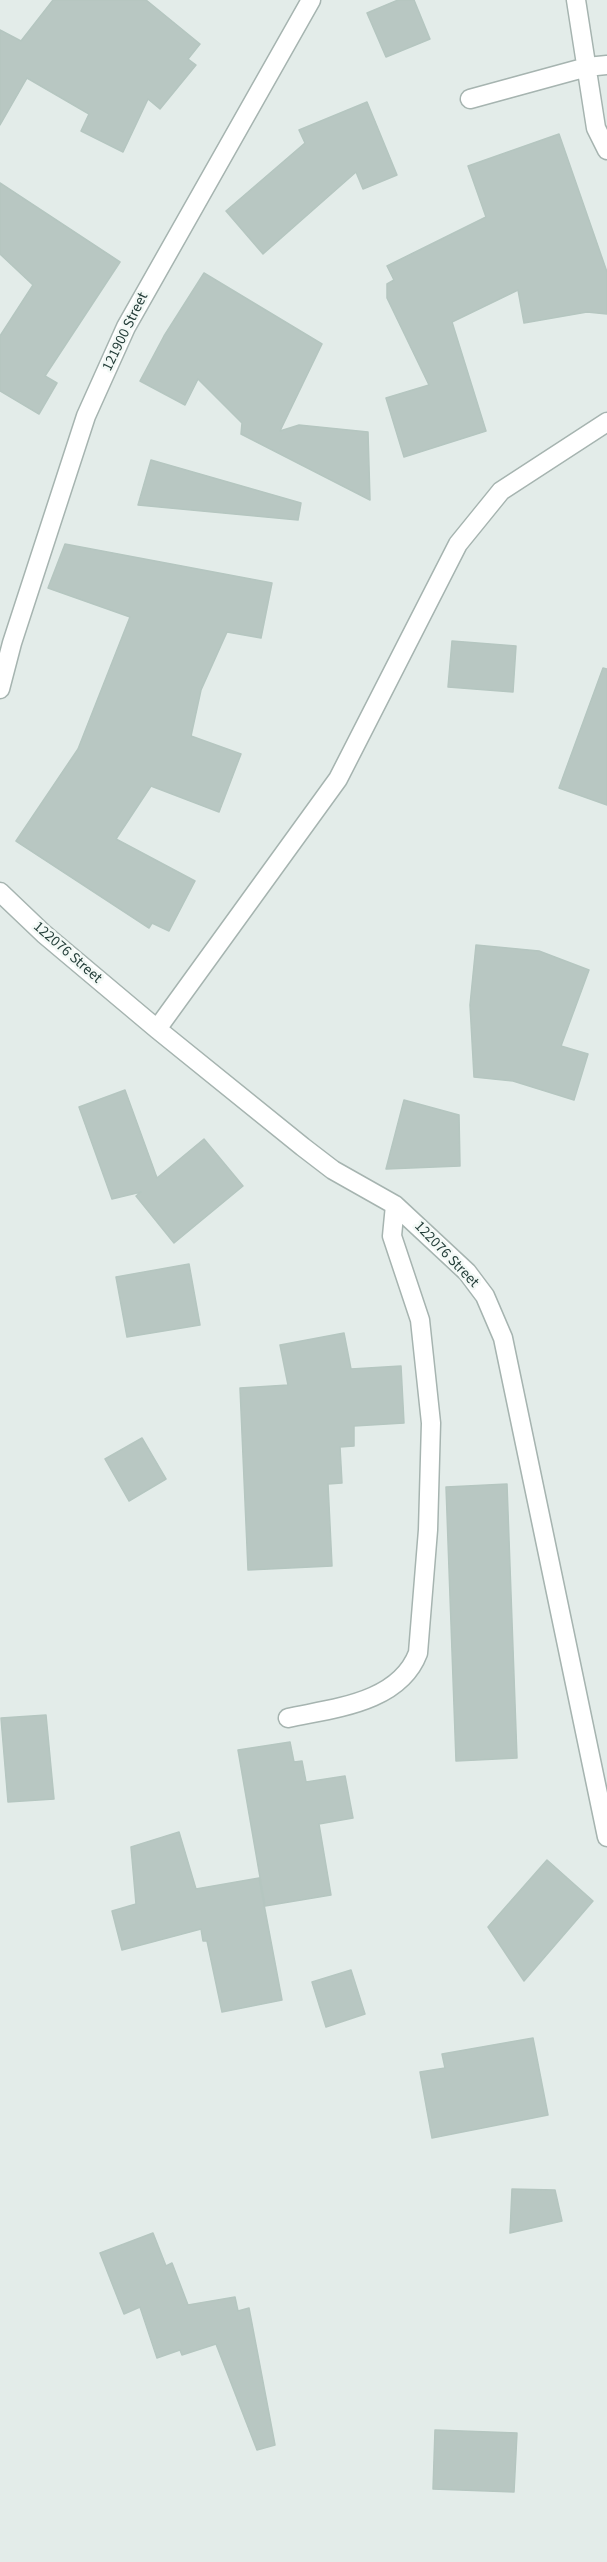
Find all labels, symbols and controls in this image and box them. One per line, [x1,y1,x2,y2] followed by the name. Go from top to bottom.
[99,290,153,374] street label: 121900 Street
[29,918,105,988] street label: 122076 Street
[410,1218,482,1292] street label: 122076 Street

